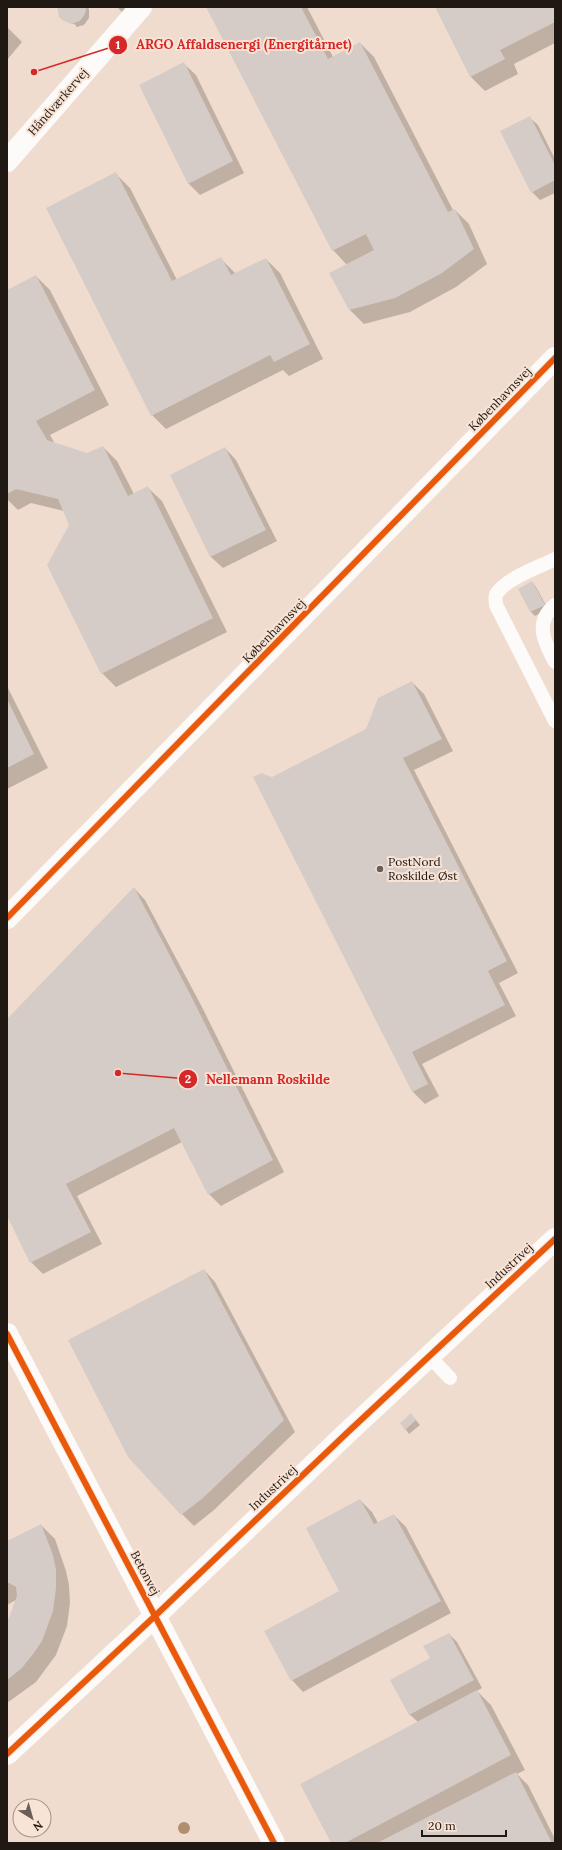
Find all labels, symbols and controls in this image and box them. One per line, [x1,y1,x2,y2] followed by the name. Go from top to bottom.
[108,32,360,57] callout: ARGO Affaldsenergi (Energitårnet)
[136,36,352,53] text: ARGO Affaldsenergi (Energitårnet)
[116,37,121,52] text: 1
[24,65,91,138] street label: Håndværkervej
[465,363,534,434] street label: Københavnsvej
[239,595,308,666] street label: Københavnsvej
[388,854,458,883] place label: PostNord Roskilde Øst
[375,864,385,874] marker: PostNord Roskilde Øst
[178,1067,338,1092] callout: Nellemann Roskilde
[185,1071,191,1086] text: 2
[206,1071,330,1088] text: Nellemann Roskilde
[482,1240,536,1292] street label: Industrivej
[246,1462,300,1514] street label: Industrivej
[127,1548,163,1598] street label: Betonvej
[12,1798,52,1838] north arrow
[422,1812,506,1838] scale bar
[30,1818,46,1834] text: N
[428,1818,456,1833] text: 20 m

